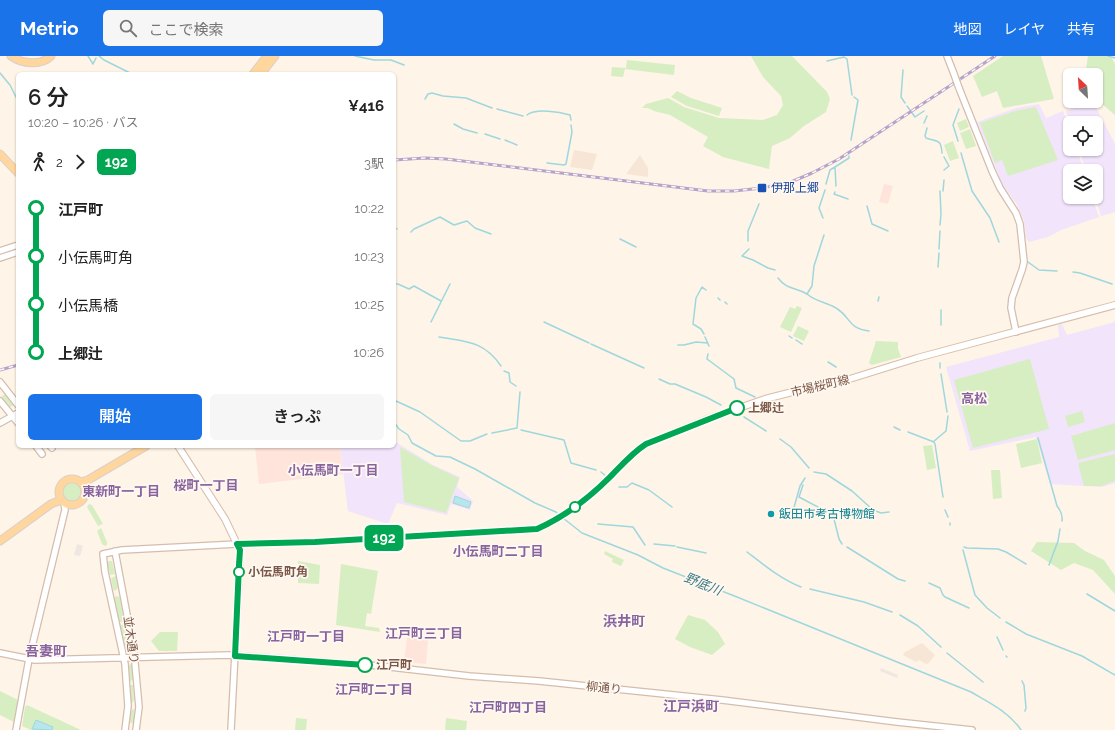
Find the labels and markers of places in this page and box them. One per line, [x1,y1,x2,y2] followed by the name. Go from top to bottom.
[771,181,819,195] place label: 伊那上郷
[756,182,768,194] marker: 伊那上郷
[729,400,745,416] marker: 上郷辻
[748,401,784,415] place label: 上郷辻
[569,501,581,513] unlabelled marker
[779,507,875,521] place label: 飯田市考古博物館
[766,509,776,519] marker: 飯田市考古博物館
[248,565,308,579] place label: 小伝馬町角
[233,566,245,578] marker: 小伝馬町角
[357,657,373,673] marker: 江戸町
[376,658,412,672] place label: 江戸町

